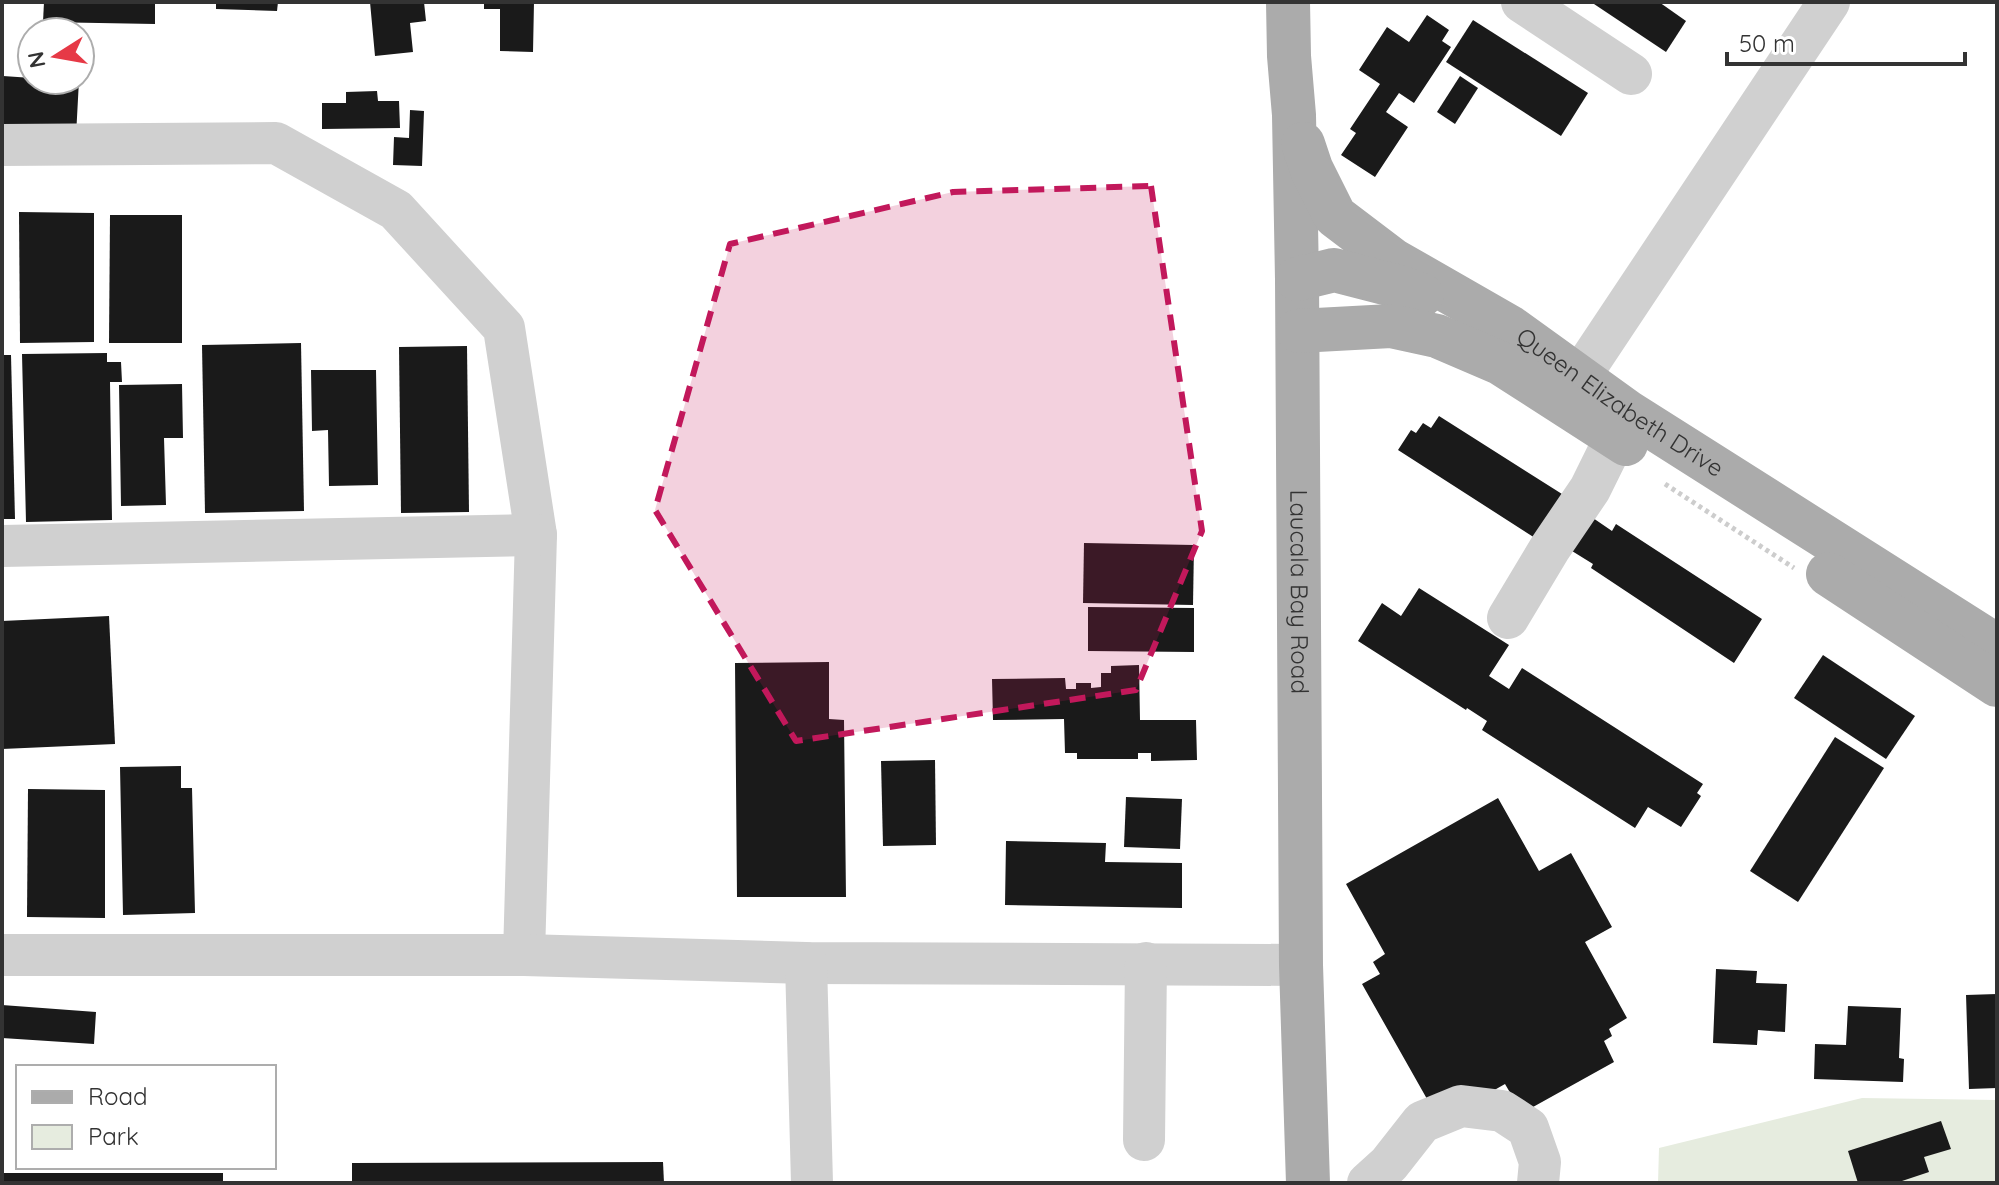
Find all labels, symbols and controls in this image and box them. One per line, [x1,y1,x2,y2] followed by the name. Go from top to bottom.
[16,16,96,96] north arrow
[1727,16,1965,66] scale bar
[1739,28,1795,58] text: 50 m
[21,49,52,70] text: N
[1511,321,1730,483] street label: Queen Elizabeth Drive
[1284,489,1315,694] street label: Laucala Bay Road
[16,1065,276,1169] legend
[88,1081,148,1111] text: Road
[88,1121,139,1151] text: Park

